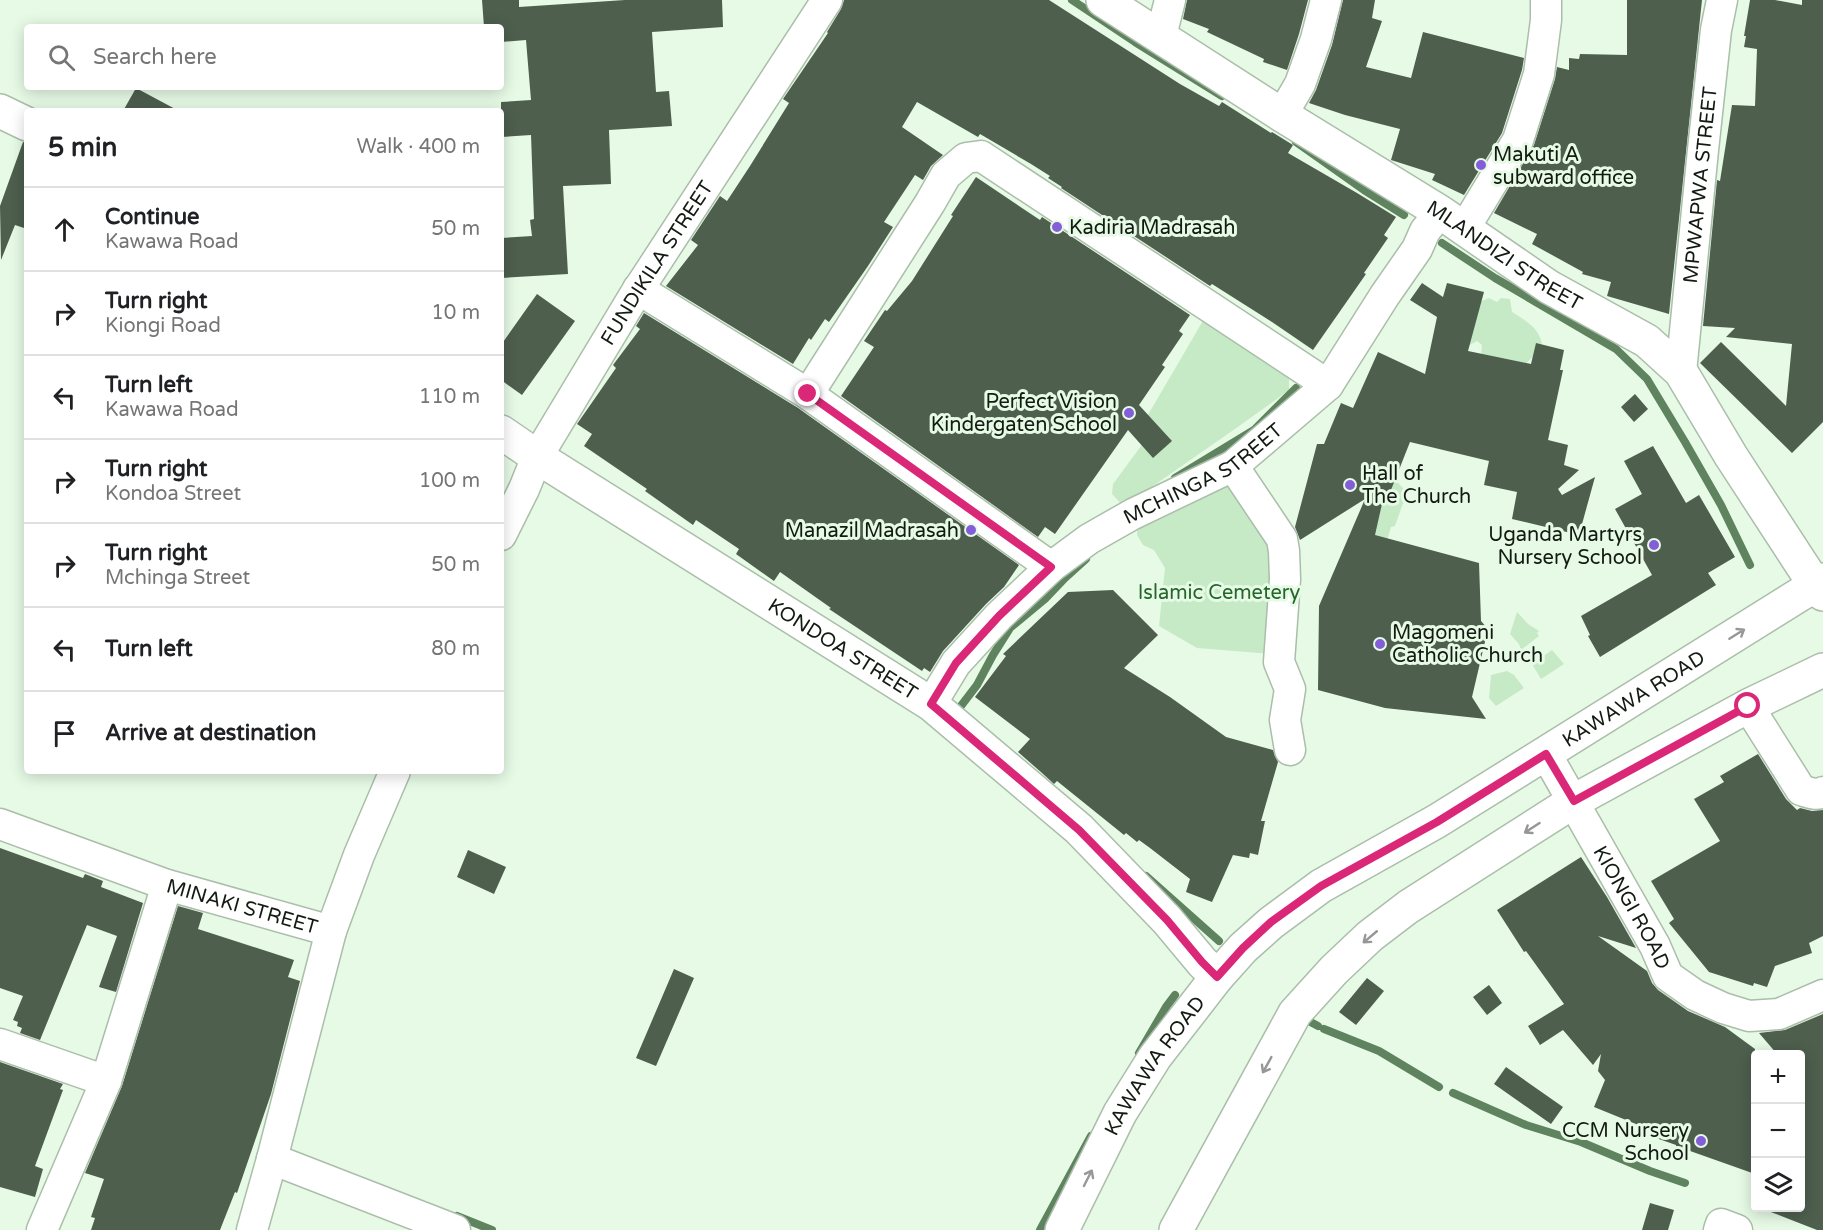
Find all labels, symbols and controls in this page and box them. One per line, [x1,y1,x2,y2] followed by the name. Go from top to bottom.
[24,24,504,90] search box
[45,41,78,74] icon: search
[93,44,217,70] text: Search here
[1679,86,1723,284] street label: MPWAPWA STREET
[48,132,117,163] text: 5 min
[357,135,480,159] text: Walk · 400 m
[1493,143,1634,190] place label: Makuti A subward office
[1474,158,1488,172] marker: Makuti A subward office
[596,177,719,350] street label: FUNDIKILA STREET
[1422,196,1586,316] street label: MLANDIZI STREET
[105,204,200,230] text: Continue
[48,213,81,246] icon: ahead
[1069,216,1235,240] place label: Kadiria Madrasah
[431,217,480,241] text: 50 m
[1050,220,1064,234] marker: Kadiria Madrasah
[105,230,239,254] text: Kawawa Road
[105,288,207,314] text: Turn right
[48,297,81,330] icon: right
[431,301,480,325] text: 10 m
[105,314,221,338] text: Kiongi Road
[105,372,193,398] text: Turn left
[794,380,820,406] route end
[48,381,81,414] icon: left
[419,385,480,409] text: 110 m
[931,390,1117,437] place label: Perfect Vision Kindergaten School
[105,398,239,422] text: Kawawa Road
[1122,406,1136,420] marker: Perfect Vision Kindergaten School
[1120,418,1288,530] street label: MCHINGA STREET
[105,456,207,482] text: Turn right
[1362,462,1471,509] place label: Hall of The Church
[48,465,81,498] icon: right
[419,469,480,493] text: 100 m
[1343,478,1357,492] marker: Hall of The Church
[105,482,241,506] text: Kondoa Street
[785,519,959,543] place label: Manazil Madrasah
[964,523,978,537] marker: Manazil Madrasah
[1488,523,1642,570] place label: Uganda Martyrs Nursery School
[1647,538,1661,552] marker: Uganda Martyrs Nursery School
[105,540,207,566] text: Turn right
[48,549,81,582] icon: right
[431,553,480,577] text: 50 m
[105,566,250,590] text: Mchinga Street
[1138,581,1300,605] park label: Islamic Cemetery
[763,594,922,706] street label: KONDOA STREET
[1392,621,1543,668] place label: Magomeni Catholic Church
[1728,627,1745,639] one-way arrow
[48,633,81,666] icon: left
[105,636,193,662] text: Turn left
[431,637,480,661] text: 80 m
[1373,637,1387,651] marker: Magomeni Catholic Church
[1558,646,1710,753] street label: KAWAWA ROAD
[1734,692,1760,718] route start
[48,717,81,750] icon: arrive
[105,720,316,746] text: Arrive at destination
[1523,821,1540,834] one-way arrow
[1588,842,1675,973] street label: KIONGI ROAD
[164,874,320,940] street label: MINAKI STREET
[1363,930,1378,944] one-way arrow
[1100,992,1211,1140] street label: KAWAWA ROAD
[1751,1050,1805,1212] map controls
[1751,1050,1805,1104] button: +
[1261,1055,1272,1073] one-way arrow
[1751,1104,1805,1158] button: −
[1562,1119,1689,1166] place label: CCM Nursery School
[1694,1134,1708,1148] marker: CCM Nursery School
[1751,1158,1805,1212] button: layers
[1083,1169,1094,1187] one-way arrow

